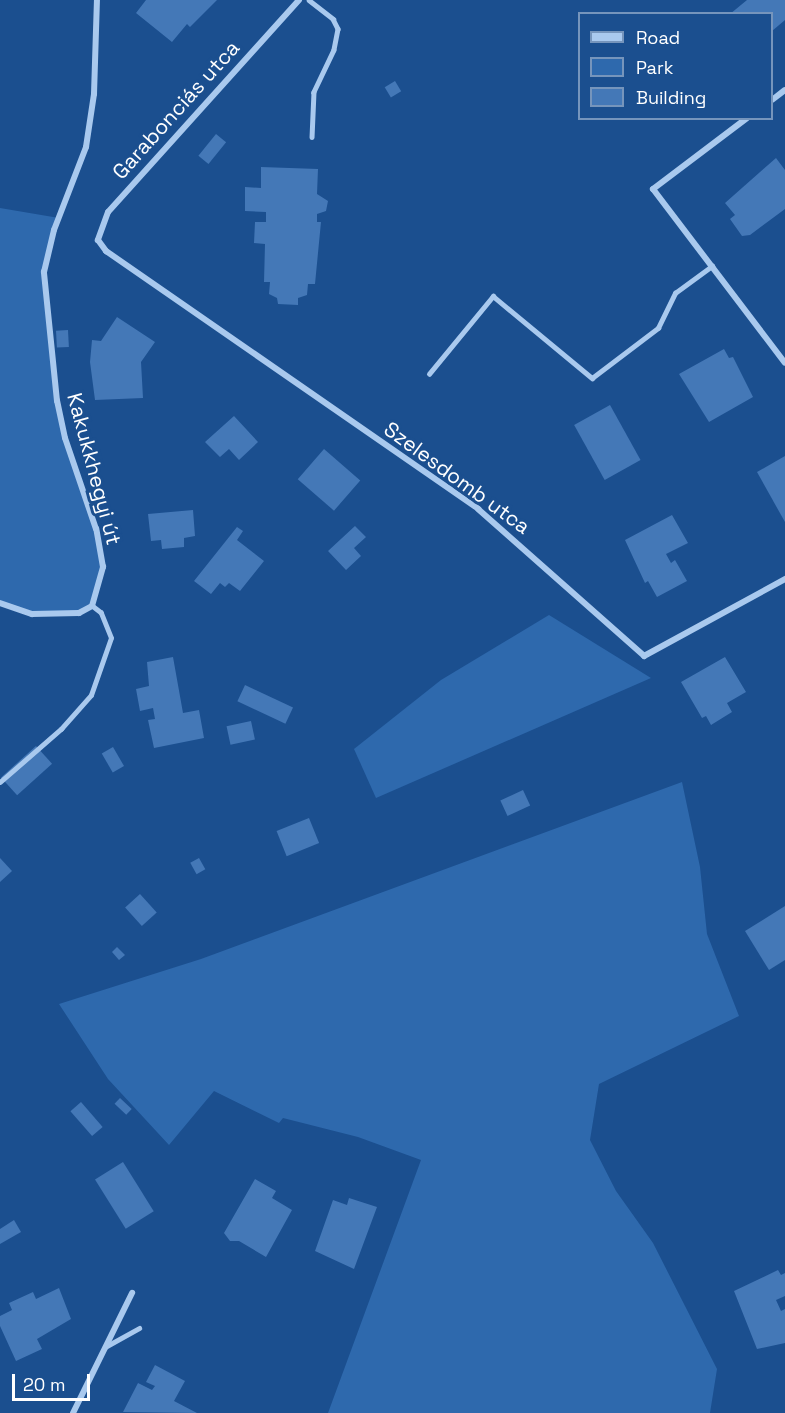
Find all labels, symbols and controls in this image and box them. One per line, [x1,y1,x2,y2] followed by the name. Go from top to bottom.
[578,12,773,120] legend
[636,26,680,49] text: Road
[107,35,245,185] street label: Garabonciás utca
[636,56,673,79] text: Park
[636,86,706,109] text: Building
[62,390,126,548] street label: Kakukkhegyi út
[379,416,535,540] street label: Szelesdomb utca
[15,1362,93,1400] scale bar
[23,1373,66,1396] text: 20 m

